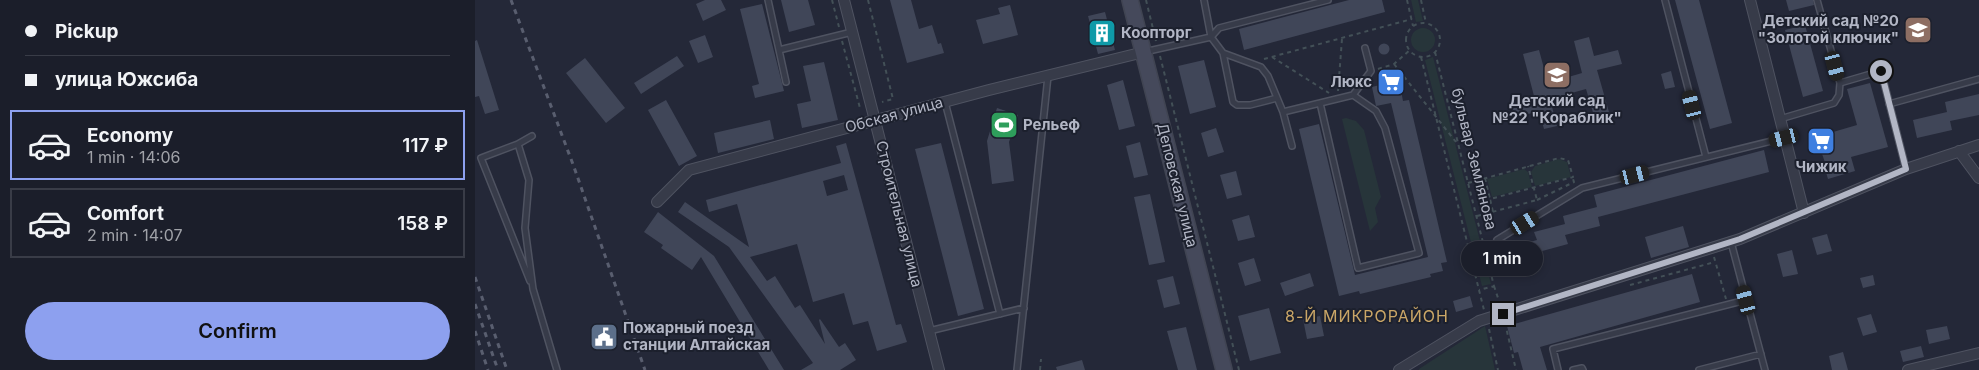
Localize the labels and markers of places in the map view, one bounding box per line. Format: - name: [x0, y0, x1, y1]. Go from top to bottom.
- place label: Детский сад №20 "Золотой ключик": [1758, 11, 1899, 47]
- school or university icon: Детский сад №20 "Золотой ключик": [1903, 15, 1933, 45]
- building icon: Коопторг: [1087, 18, 1117, 48]
- place label: Коопторг: [1121, 23, 1192, 42]
- school or university icon: Детский сад №22 "Кораблик": [1542, 60, 1572, 90]
- supermarket icon: Люкс: [1376, 67, 1406, 97]
- place label: Люкс: [1331, 72, 1372, 91]
- place label: Детский сад №22 "Кораблик": [1492, 91, 1622, 127]
- sports icon: Рельеф: [989, 110, 1019, 140]
- place label: Рельеф: [1023, 115, 1080, 134]
- supermarket icon: Чижик: [1806, 126, 1836, 156]
- place label: Чижик: [1796, 157, 1847, 176]
- place label: Пожарный поезд станции Алтайская: [623, 318, 770, 354]
- public building icon: Пожарный поезд станции Алтайская: [589, 322, 619, 352]

